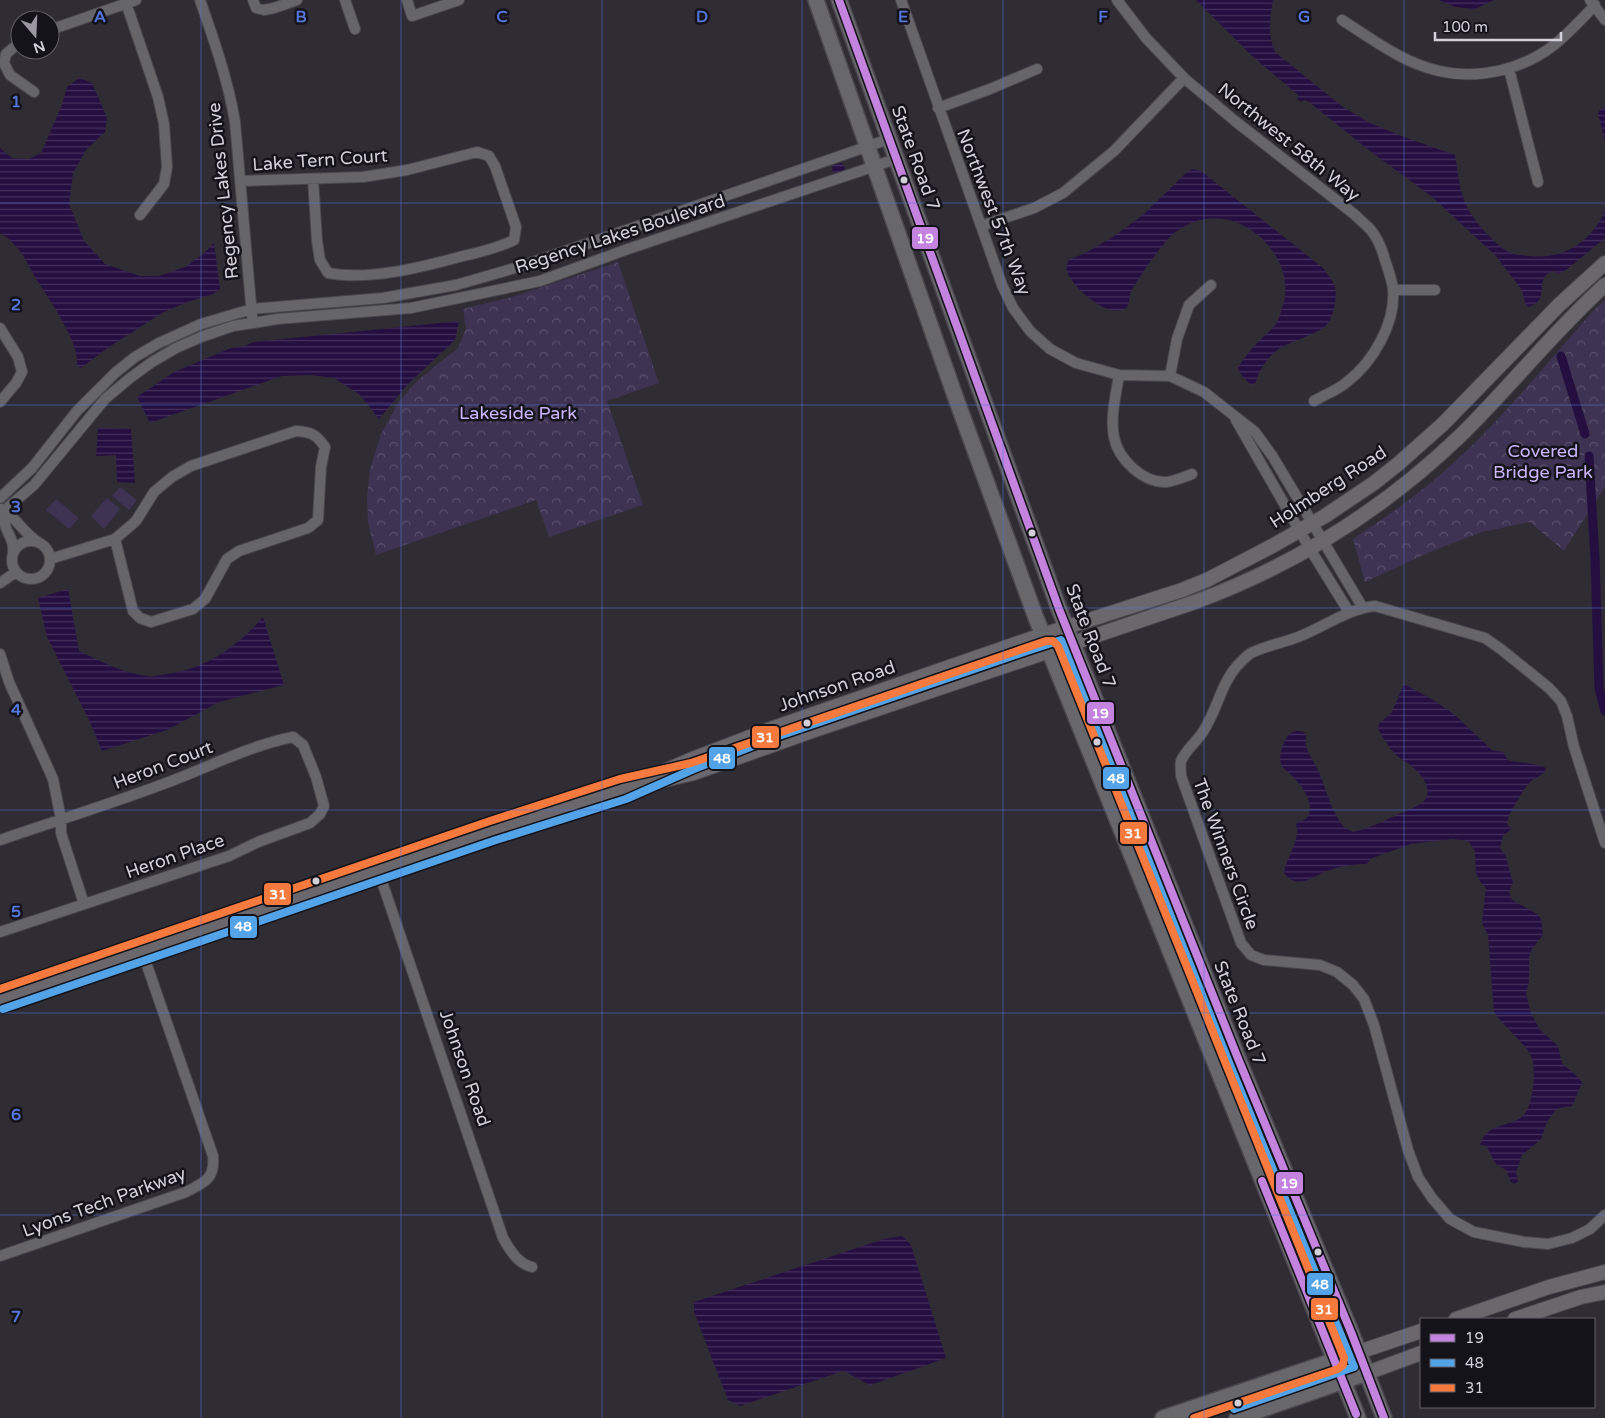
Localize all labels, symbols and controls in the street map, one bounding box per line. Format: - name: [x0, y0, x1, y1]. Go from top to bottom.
- text: A: [94, 7, 106, 27]
- text: B: [295, 7, 307, 27]
- text: C: [496, 7, 508, 27]
- text: D: [696, 7, 708, 27]
- text: E: [898, 7, 908, 27]
- text: F: [1098, 7, 1108, 27]
- text: G: [1298, 7, 1310, 27]
- north arrow: [10, 10, 60, 60]
- scale bar: [1435, 10, 1561, 42]
- text: 100 m: [1442, 18, 1488, 36]
- text: N: [31, 37, 47, 57]
- street label: Northwest 58th Way: [1214, 78, 1365, 206]
- text: 1: [11, 92, 21, 112]
- street label: Regency Lakes Drive: [203, 102, 243, 280]
- street label: State Road 7: [887, 102, 945, 214]
- street label: Northwest 57th Way: [952, 126, 1036, 299]
- street label: Lake Tern Court: [252, 144, 388, 176]
- unlabelled marker: [899, 175, 909, 185]
- street label: Regency Lakes Boulevard: [512, 190, 728, 278]
- line badge: 19: [911, 226, 939, 250]
- text: 19: [916, 230, 934, 247]
- text: 2: [11, 295, 21, 315]
- park label: Lakeside Park: [459, 402, 577, 424]
- park label: Covered Bridge Park: [1493, 440, 1593, 483]
- street label: Holmberg Road: [1266, 441, 1390, 533]
- text: 3: [11, 497, 21, 517]
- unlabelled marker: [1027, 528, 1037, 538]
- street label: State Road 7: [1061, 581, 1121, 691]
- street label: Johnson Road: [776, 656, 898, 716]
- text: 4: [11, 700, 21, 720]
- line badge: 19: [1086, 701, 1115, 725]
- text: 19: [1091, 705, 1109, 722]
- unlabelled marker: [802, 718, 812, 728]
- line badge: 31: [751, 725, 780, 749]
- text: 31: [756, 729, 774, 746]
- street label: Heron Court: [110, 736, 216, 794]
- unlabelled marker: [1092, 737, 1102, 747]
- line badge: 48: [708, 746, 736, 770]
- text: 48: [713, 750, 731, 767]
- line badge: 48: [1102, 766, 1130, 790]
- text: 48: [1107, 770, 1125, 787]
- street label: The Winners Circle: [1188, 775, 1264, 933]
- line badge: 31: [1119, 821, 1148, 845]
- text: 31: [1124, 825, 1142, 842]
- street label: Heron Place: [123, 829, 227, 883]
- unlabelled marker: [311, 876, 321, 886]
- line badge: 31: [263, 882, 292, 906]
- text: 31: [269, 886, 287, 903]
- text: 5: [11, 902, 21, 922]
- line badge: 48: [229, 915, 258, 939]
- text: 48: [234, 918, 252, 935]
- street label: State Road 7: [1209, 958, 1271, 1068]
- street label: Johnson Road: [435, 1007, 495, 1129]
- text: 6: [11, 1105, 21, 1125]
- street label: Lyons Tech Parkway: [19, 1162, 189, 1242]
- line badge: 19: [1275, 1171, 1304, 1195]
- text: 19: [1280, 1175, 1298, 1192]
- unlabelled marker: [1313, 1247, 1323, 1257]
- line badge: 48: [1306, 1272, 1334, 1296]
- text: 48: [1311, 1276, 1329, 1293]
- line badge: 31: [1310, 1297, 1339, 1321]
- text: 31: [1315, 1301, 1333, 1318]
- text: 7: [11, 1307, 21, 1327]
- legend: [1420, 1318, 1595, 1408]
- text: 19: [1465, 1329, 1484, 1347]
- text: 48: [1465, 1354, 1484, 1372]
- text: 31: [1465, 1379, 1484, 1397]
- unlabelled marker: [1233, 1398, 1243, 1408]

